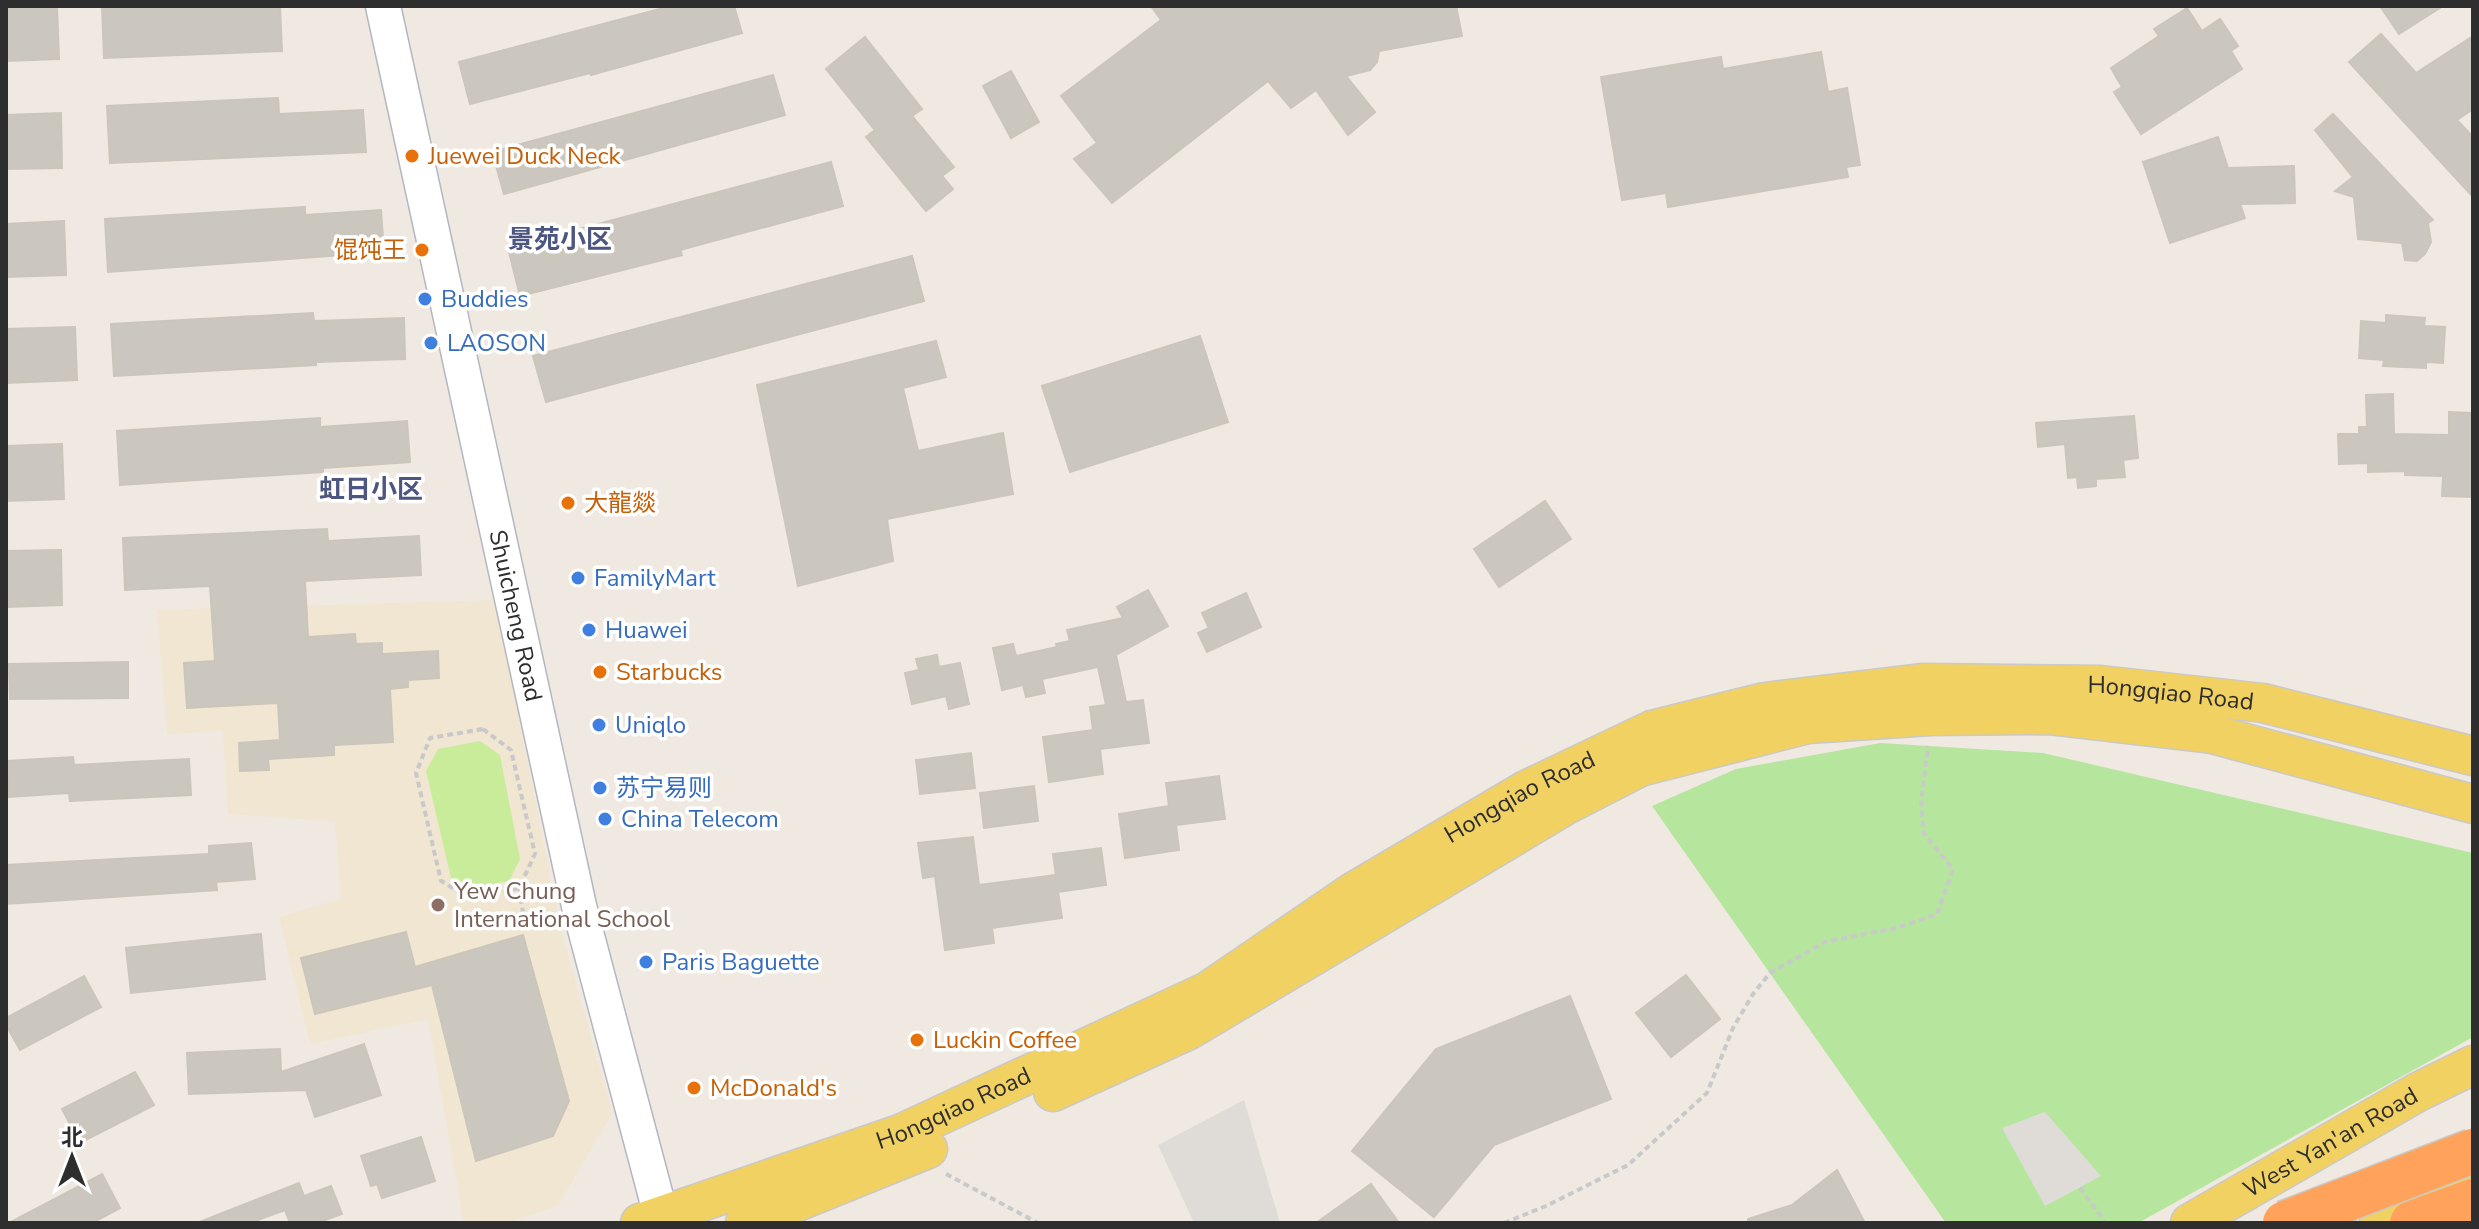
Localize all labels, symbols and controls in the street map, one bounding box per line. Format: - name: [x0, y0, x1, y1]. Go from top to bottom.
- place label: Juewei Duck Neck: [427, 140, 622, 172]
- marker: Juewei Duck Neck: [403, 147, 421, 165]
- district label: 景苑小区: [508, 222, 612, 257]
- place label: 馄饨王: [334, 234, 406, 266]
- marker: 馄饨王: [413, 241, 431, 259]
- place label: Buddies: [441, 283, 529, 315]
- marker: Buddies: [416, 290, 434, 308]
- place label: LAOSON: [447, 327, 546, 359]
- marker: LAOSON: [422, 334, 440, 352]
- district label: 虹日小区: [319, 472, 423, 507]
- place label: 大龍燚: [584, 487, 656, 519]
- marker: 大龍燚: [559, 494, 577, 512]
- street label: Shuicheng Road: [482, 527, 550, 705]
- place label: FamilyMart: [594, 562, 716, 594]
- marker: FamilyMart: [569, 569, 587, 587]
- place label: Huawei: [605, 614, 688, 646]
- marker: Huawei: [580, 621, 598, 639]
- place label: Starbucks: [616, 656, 722, 688]
- marker: Starbucks: [591, 663, 609, 681]
- street label: Hongqiao Road: [2087, 669, 2255, 718]
- place label: Uniqlo: [615, 709, 686, 741]
- marker: Uniqlo: [590, 716, 608, 734]
- street label: Hongqiao Road: [1438, 743, 1600, 851]
- place label: 苏宁易则: [616, 772, 712, 804]
- marker: 苏宁易则: [591, 779, 609, 797]
- place label: China Telecom: [621, 803, 779, 835]
- marker: China Telecom: [596, 810, 614, 828]
- place label: Yew Chung International School: [453, 875, 670, 935]
- marker: Yew Chung International School: [429, 896, 447, 914]
- place label: Paris Baguette: [662, 946, 820, 978]
- marker: Paris Baguette: [637, 953, 655, 971]
- place label: Luckin Coffee: [933, 1024, 1077, 1056]
- marker: Luckin Coffee: [908, 1031, 926, 1049]
- street label: Hongqiao Road: [872, 1059, 1036, 1157]
- place label: McDonald's: [710, 1072, 837, 1104]
- marker: McDonald's: [685, 1079, 703, 1097]
- street label: West Yan'an Road: [2237, 1079, 2424, 1205]
- north arrow: [32, 1117, 112, 1197]
- text: 北: [61, 1123, 83, 1153]

